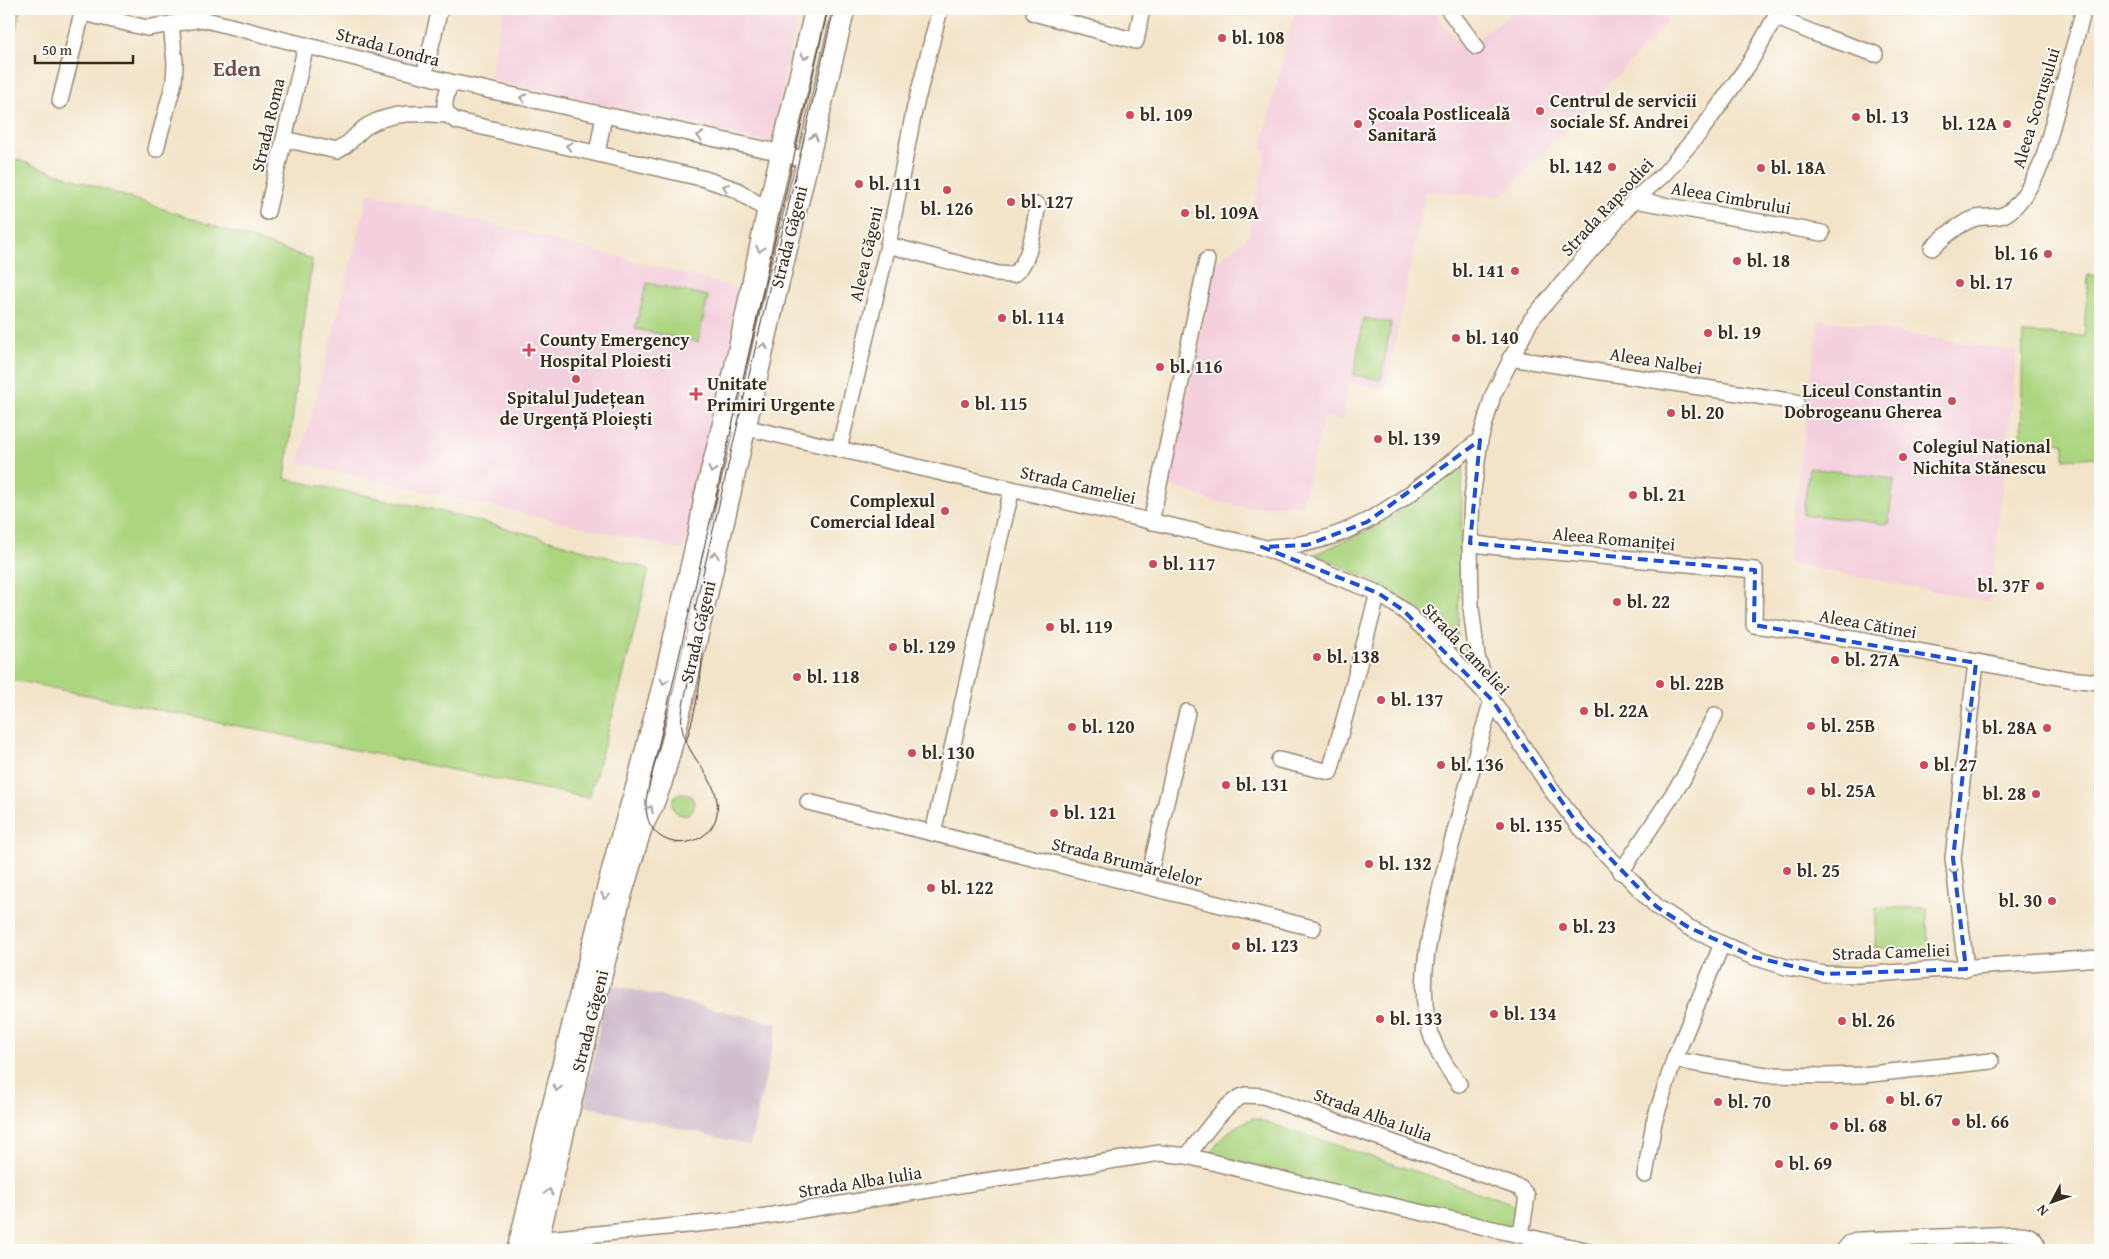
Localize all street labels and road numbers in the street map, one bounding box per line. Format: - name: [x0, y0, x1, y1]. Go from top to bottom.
- street label: Strada Londra: [333, 20, 443, 73]
- street label: Aleea Scorușului: [2004, 44, 2067, 172]
- street label: Strada Roma: [244, 75, 292, 175]
- street label: Strada Rapsodiei: [1554, 151, 1659, 262]
- street label: Aleea Cimbrului: [1669, 174, 1793, 221]
- street label: Strada Găgeni: [763, 183, 814, 291]
- street label: Aleea Găgeni: [841, 204, 890, 304]
- street label: Aleea Nalbei: [1608, 340, 1704, 381]
- street label: Strada Cameliei: [1018, 458, 1139, 511]
- street label: Aleea Romaniței: [1552, 520, 1677, 557]
- street label: Strada Găgeni: [673, 578, 722, 686]
- street label: Strada Cameliei: [1416, 596, 1516, 701]
- street label: Aleea Cătinei: [1817, 602, 1919, 645]
- street label: Strada Brumărelelor: [1049, 830, 1206, 893]
- street label: Strada Cameliei: [1832, 936, 1950, 967]
- street label: Strada Găgeni: [564, 967, 615, 1075]
- street label: Strada Alba Iulia: [1310, 1081, 1437, 1149]
- street label: Strada Alba Iulia: [796, 1158, 924, 1205]

